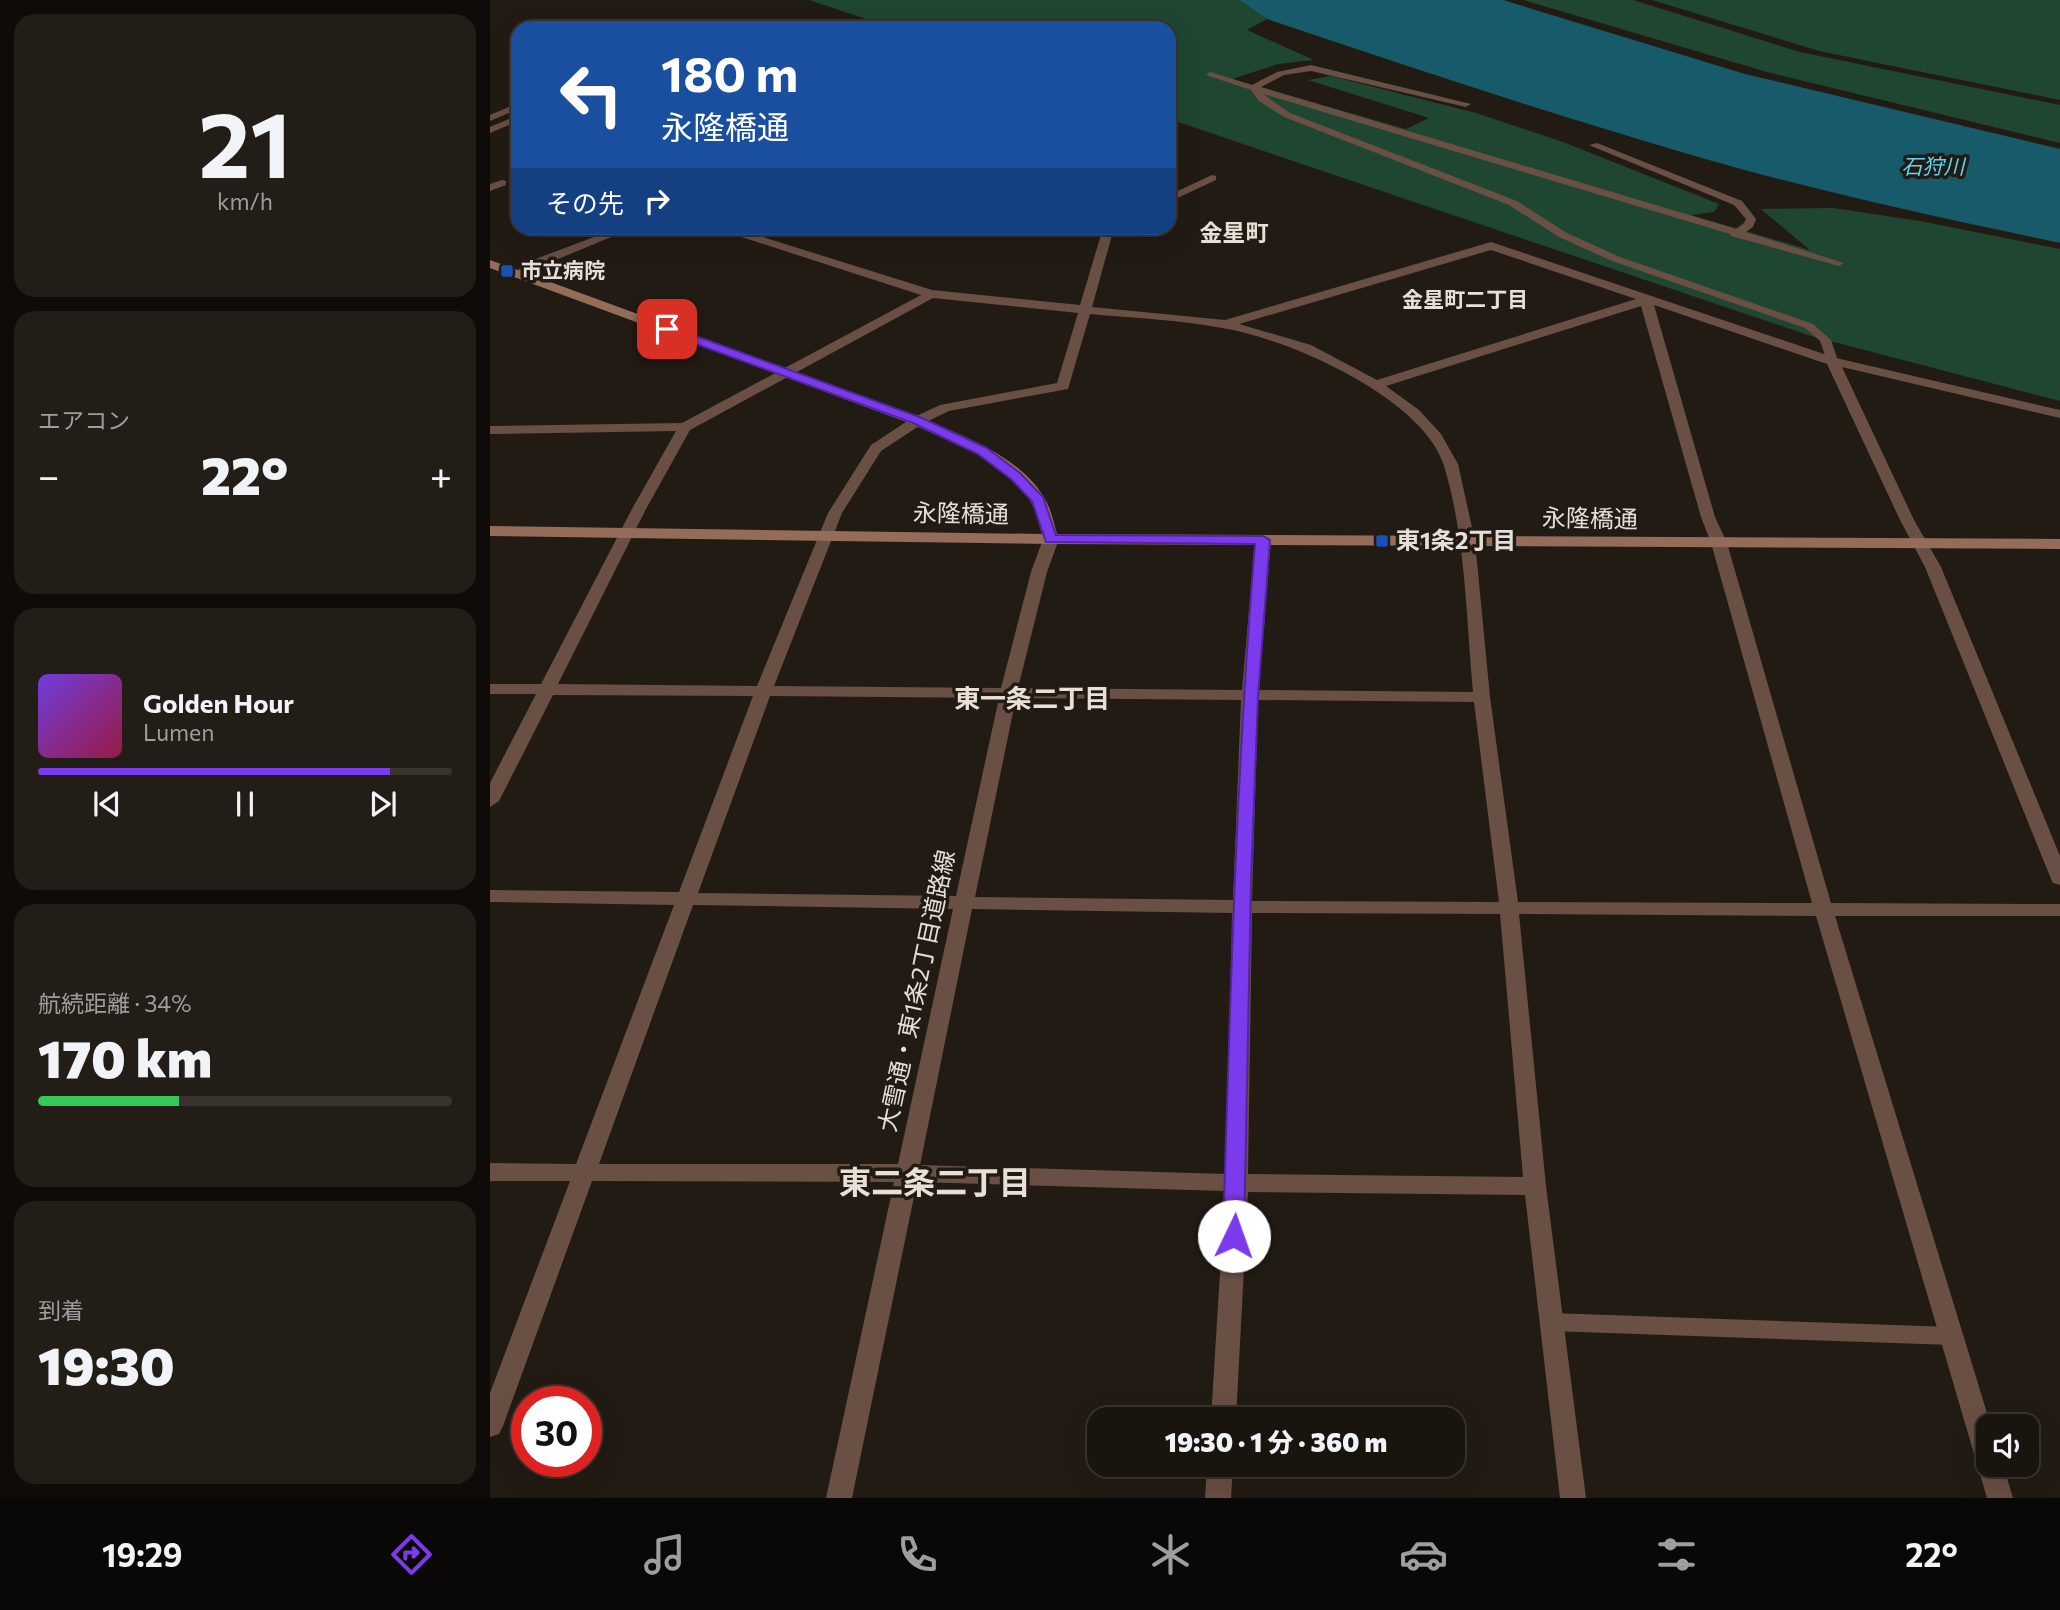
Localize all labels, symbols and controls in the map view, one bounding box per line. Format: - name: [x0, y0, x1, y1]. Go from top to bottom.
- text: 180 m: [661, 42, 798, 102]
- icon: left: [546, 49, 637, 140]
- text: 21: [199, 85, 291, 197]
- text: 永隆橋通: [661, 106, 789, 146]
- water label: 石狩川: [1902, 153, 1966, 178]
- icon: right: [638, 182, 676, 220]
- text: km/h: [217, 187, 273, 215]
- text: その先: [546, 187, 624, 218]
- district label: 金星町: [1200, 218, 1269, 246]
- place label: 市立病院: [521, 257, 605, 282]
- marker: 市立病院: [499, 263, 515, 279]
- district label: 金星町二丁目: [1402, 286, 1528, 311]
- pin: [637, 299, 697, 359]
- icon: arrive: [648, 310, 686, 348]
- text: エアコン: [38, 406, 130, 434]
- text: 22°: [201, 442, 288, 506]
- text: −: [38, 451, 60, 498]
- text: +: [430, 451, 452, 498]
- street label: 永隆橋通: [913, 497, 1009, 528]
- street label: 永隆橋通: [1542, 502, 1638, 533]
- place label: 東1条2丁目: [1396, 525, 1517, 554]
- marker: 東1条2丁目: [1374, 533, 1390, 549]
- district label: 東一条二丁目: [954, 682, 1110, 713]
- text: Golden Hour: [143, 687, 294, 718]
- text: Lumen: [143, 718, 214, 746]
- icon: previous: [88, 785, 126, 823]
- icon: pause: [226, 785, 264, 823]
- icon: next: [364, 785, 402, 823]
- street label: 大雪通・東1条2丁目道路線: [871, 847, 960, 1134]
- text: 航続距離 · 34%: [38, 989, 191, 1017]
- text: 170 km: [38, 1025, 212, 1089]
- district label: 東二条二丁目: [839, 1161, 1031, 1201]
- position arrow: [1197, 1199, 1271, 1273]
- text: 到着: [38, 1296, 84, 1324]
- text: 19:30: [38, 1332, 175, 1396]
- speed limit sign: 30: [511, 1386, 602, 1477]
- map controls: [1976, 1414, 2039, 1477]
- button: sound: [1976, 1414, 2039, 1477]
- text: 19:30 · 1 分 · 360 m: [1165, 1426, 1387, 1457]
- icon: directions: [387, 1530, 436, 1579]
- icon: music: [640, 1530, 689, 1579]
- icon: phone: [893, 1530, 942, 1579]
- icon: climate: [1146, 1530, 1195, 1579]
- icon: car: [1399, 1530, 1448, 1579]
- icon: filters: [1652, 1530, 1701, 1579]
- text: 19:29: [102, 1534, 183, 1574]
- text: 22°: [1905, 1534, 1958, 1574]

